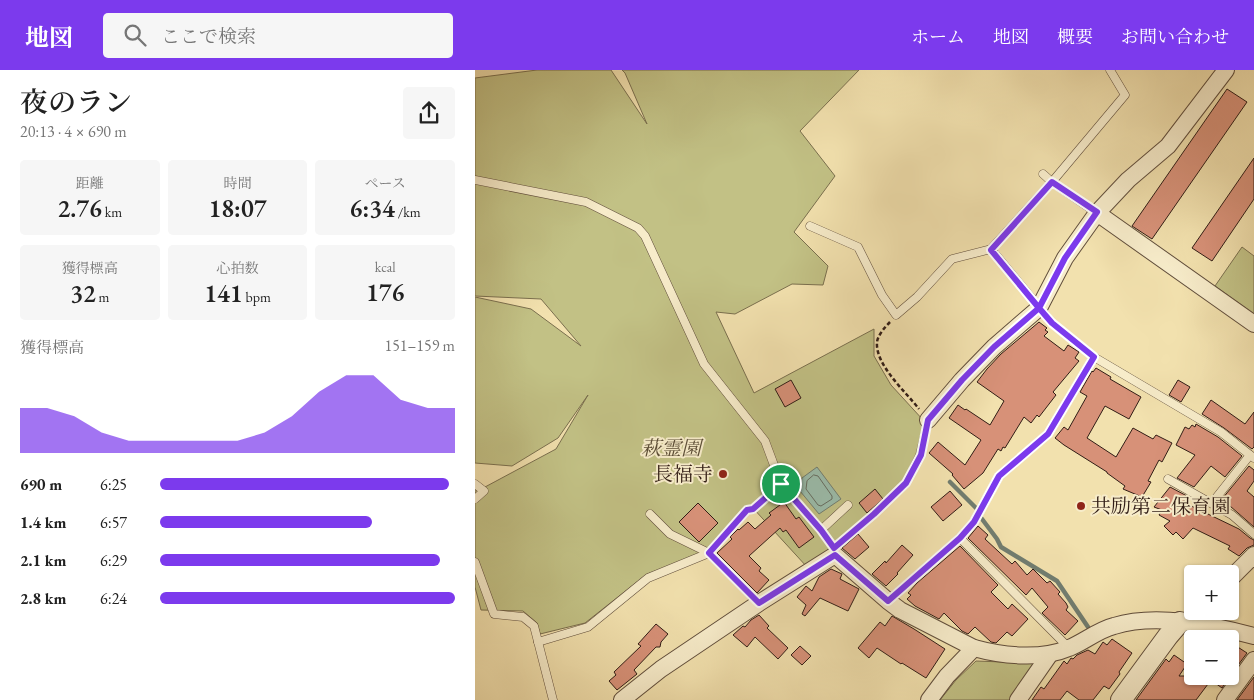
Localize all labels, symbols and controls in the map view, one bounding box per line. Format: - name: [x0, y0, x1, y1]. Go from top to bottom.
- search box: [103, 13, 453, 58]
- icon: search: [121, 21, 149, 49]
- text: 地図: [25, 22, 73, 53]
- text: ここで検索: [161, 24, 256, 49]
- text: ホーム: [911, 25, 965, 48]
- text: 地図: [993, 25, 1029, 48]
- text: 概要: [1057, 25, 1093, 48]
- text: お問い合わせ: [1121, 25, 1229, 48]
- text: 夜のラン: [20, 84, 132, 120]
- button: share: [403, 87, 455, 139]
- text: 20:13 · 4 × 690 m: [20, 121, 127, 142]
- text: 距離: [76, 174, 104, 192]
- text: 時間: [223, 174, 251, 192]
- text: ペース: [365, 174, 406, 192]
- text: 2.76: [57, 192, 102, 224]
- text: 18:07: [208, 192, 267, 224]
- text: 6:34: [350, 192, 395, 224]
- text: km: [102, 203, 122, 221]
- text: /km: [395, 203, 421, 221]
- text: kcal: [375, 258, 396, 276]
- text: 獲得標高: [62, 259, 118, 277]
- text: 心拍数: [216, 259, 258, 277]
- text: 176: [366, 276, 404, 308]
- text: 32: [70, 277, 96, 309]
- text: 141: [204, 277, 243, 309]
- text: m: [96, 288, 110, 306]
- text: bpm: [243, 288, 271, 306]
- text: 151–159 m: [384, 335, 455, 356]
- text: 獲得標高: [20, 337, 84, 358]
- park label: 萩霊園: [641, 435, 704, 461]
- place label: 長福寺: [653, 461, 713, 487]
- pin: [760, 463, 802, 505]
- marker: 長福寺: [717, 468, 729, 480]
- icon: arrive: [767, 470, 795, 498]
- text: 690 m: [20, 474, 62, 495]
- text: 6:25: [100, 474, 127, 495]
- place label: 共励第二保育園: [1091, 493, 1231, 519]
- marker: 共励第二保育園: [1075, 500, 1087, 512]
- text: 1.4 km: [20, 512, 66, 533]
- text: 6:57: [100, 512, 127, 533]
- text: 2.1 km: [20, 550, 66, 571]
- text: 6:29: [100, 550, 127, 571]
- map controls: [1184, 565, 1239, 685]
- button: +: [1184, 565, 1239, 620]
- text: 2.8 km: [20, 588, 66, 609]
- text: 6:24: [100, 588, 127, 609]
- button: −: [1184, 630, 1239, 685]

